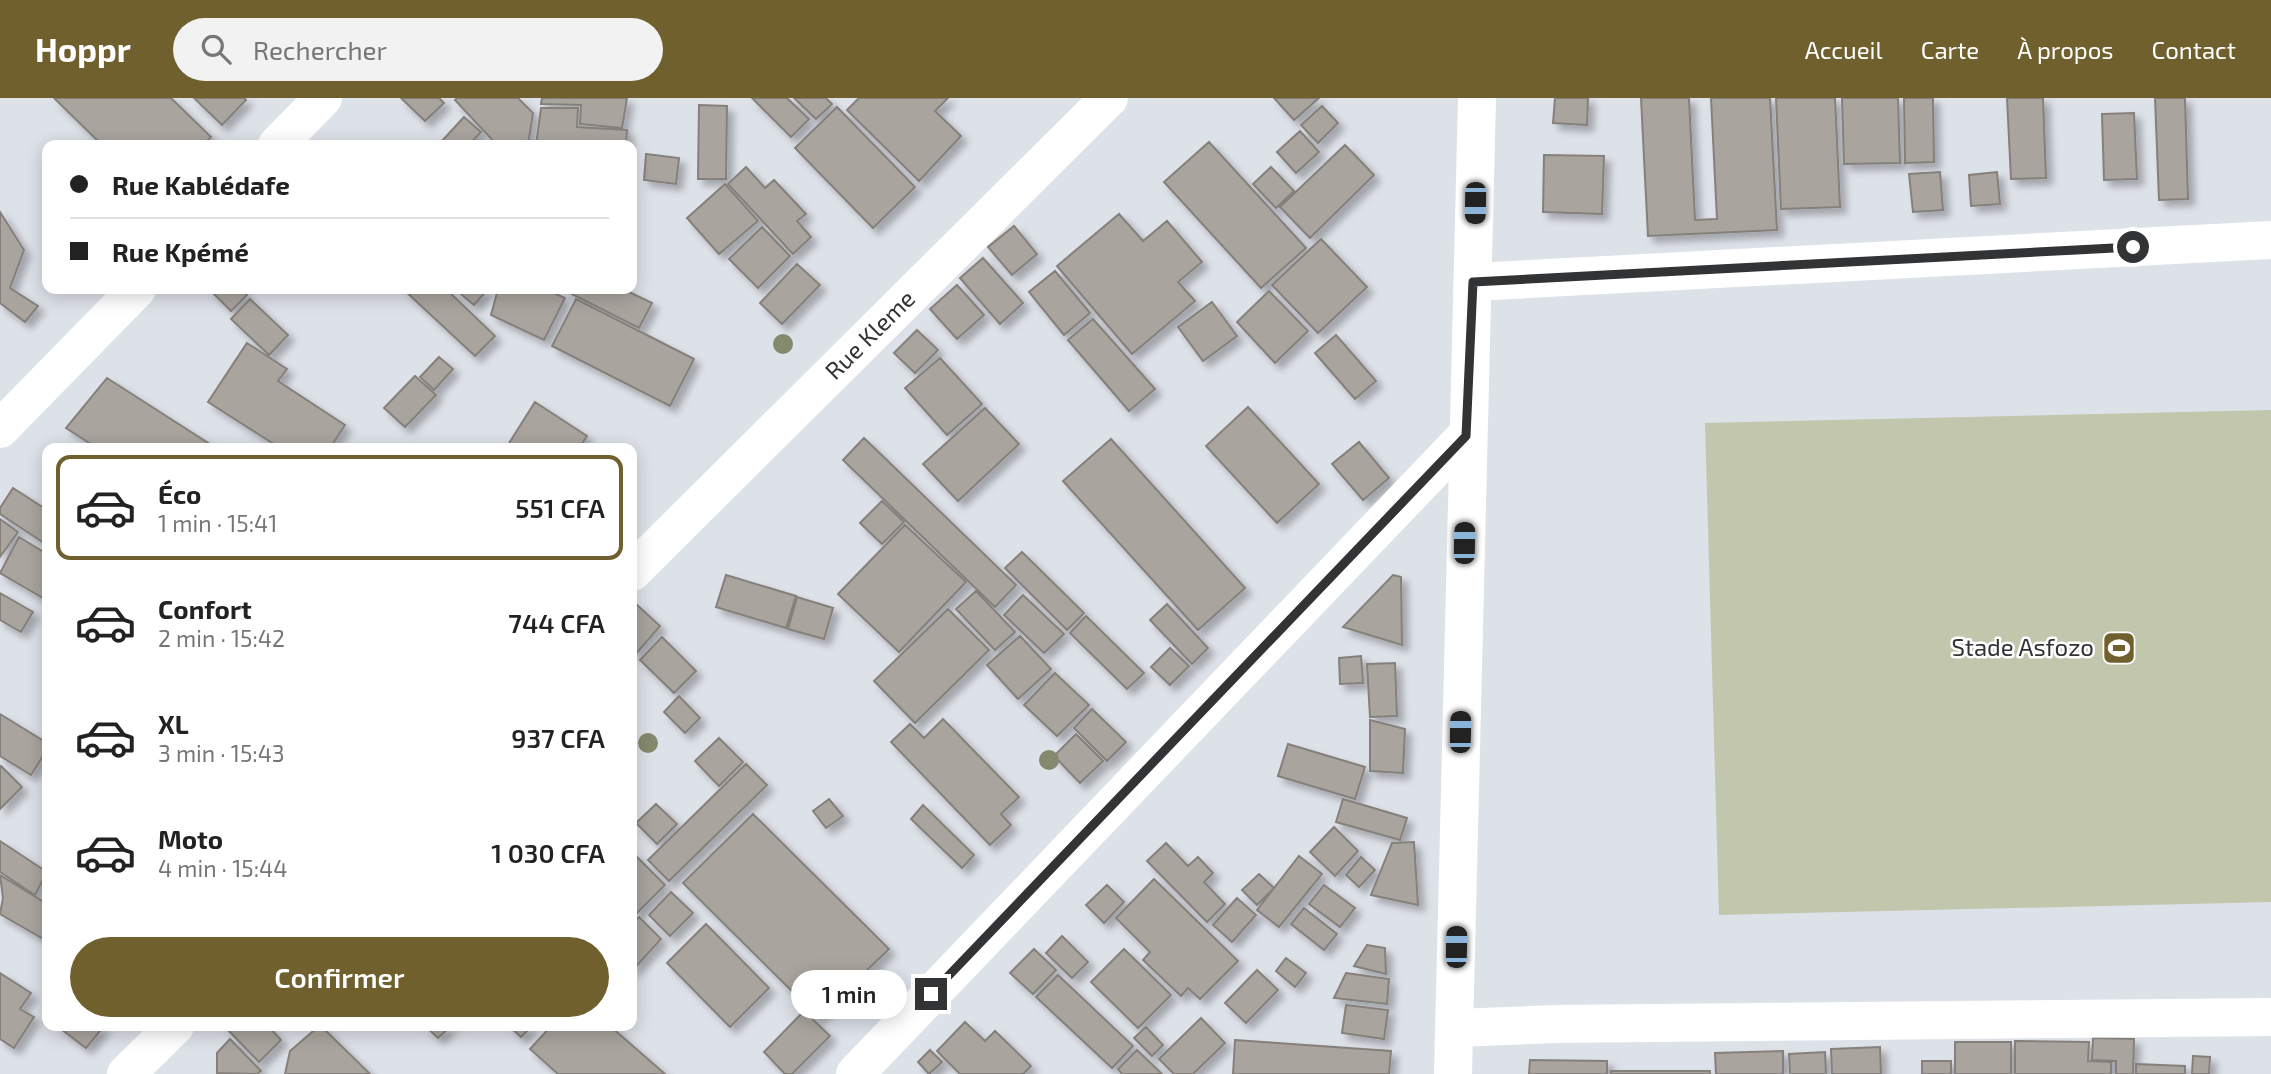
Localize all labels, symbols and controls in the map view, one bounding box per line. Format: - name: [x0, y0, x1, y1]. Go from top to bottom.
- search box: [173, 18, 663, 81]
- text: Hoppr: [35, 29, 131, 69]
- icon: search: [197, 30, 235, 68]
- text: Rechercher: [253, 34, 387, 65]
- text: Accueil: [1805, 35, 1883, 64]
- text: Carte: [1921, 35, 1979, 64]
- text: À propos: [2017, 35, 2114, 64]
- text: Contact: [2152, 35, 2236, 64]
- text: Rue Kablédafe: [112, 169, 290, 200]
- car: [1465, 182, 1486, 224]
- route start: [2117, 231, 2149, 263]
- text: Rue Kpémé: [112, 236, 249, 267]
- street label: Rue Kleme: [818, 283, 920, 385]
- icon: car: [74, 476, 137, 539]
- text: Éco: [158, 478, 201, 509]
- text: 551 CFA: [515, 492, 605, 523]
- text: 1 min · 15:41: [158, 509, 277, 537]
- car: [1454, 522, 1475, 564]
- icon: car: [74, 591, 137, 654]
- text: Confort: [158, 593, 252, 624]
- text: 744 CFA: [508, 607, 605, 638]
- text: 2 min · 15:42: [158, 624, 285, 652]
- sports icon: Stade Asfozo: [2100, 629, 2138, 667]
- place label: Stade Asfozo: [1951, 632, 2094, 661]
- icon: car: [74, 706, 137, 769]
- text: XL: [158, 708, 189, 739]
- car: [1450, 711, 1471, 753]
- text: 937 CFA: [511, 722, 605, 753]
- text: 3 min · 15:43: [158, 739, 285, 767]
- icon: car: [74, 821, 137, 884]
- text: Moto: [158, 823, 223, 854]
- text: 1 030 CFA: [491, 837, 605, 868]
- text: 4 min · 15:44: [158, 854, 287, 882]
- car: [1446, 926, 1467, 968]
- button: Confirmer: [70, 937, 609, 1017]
- callout: 1 min: [791, 970, 906, 1018]
- route end: [915, 978, 947, 1010]
- text: 1 min: [822, 980, 876, 1008]

